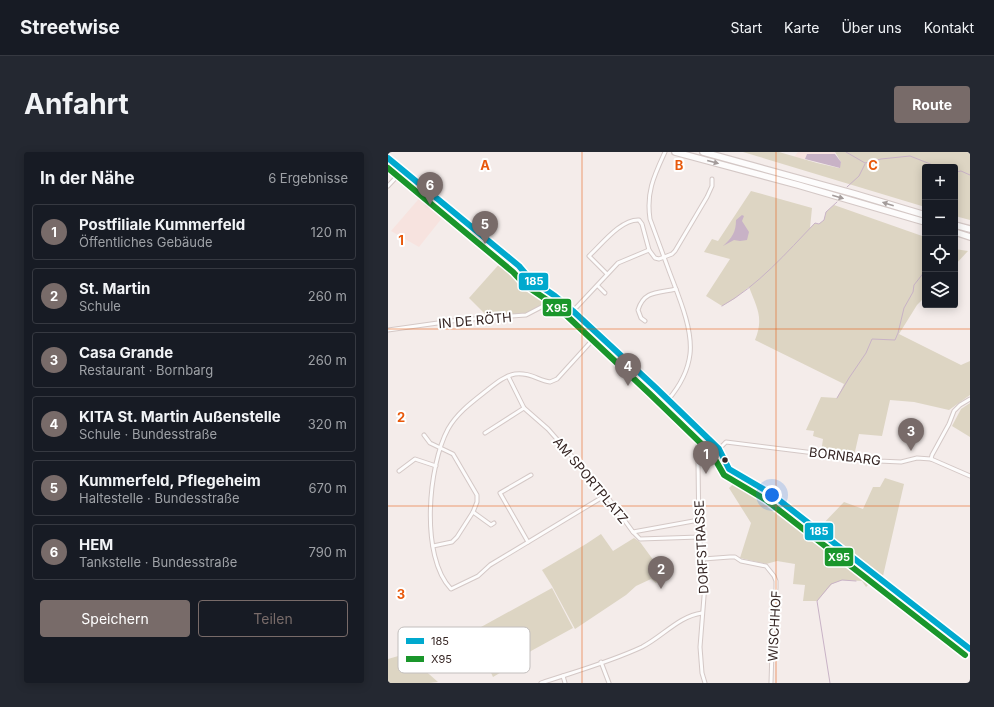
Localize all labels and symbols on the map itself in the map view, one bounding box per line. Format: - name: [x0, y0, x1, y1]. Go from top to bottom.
- text: A: [480, 157, 490, 173]
- text: B: [675, 157, 684, 173]
- text: C: [868, 157, 878, 173]
- one-way arrow: [707, 159, 719, 165]
- pin: 6: [417, 172, 443, 205]
- one-way arrow: [833, 194, 845, 200]
- one-way arrow: [881, 201, 893, 207]
- pin: 5: [472, 211, 498, 244]
- text: 1: [398, 232, 404, 248]
- line badge: 185: [518, 272, 549, 291]
- text: 185: [525, 274, 543, 288]
- line badge: X95: [542, 298, 572, 317]
- text: X95: [546, 301, 568, 315]
- street label: IN DE RÖTH: [438, 309, 512, 331]
- pin: 4: [615, 353, 641, 386]
- text: 2: [397, 409, 405, 425]
- pin: 3: [898, 418, 924, 451]
- street label: AM SPORTPLATZ: [550, 434, 632, 526]
- pin: 1: [693, 441, 719, 474]
- street label: BORNBARG: [808, 444, 882, 468]
- unlabelled marker: [720, 455, 730, 465]
- your location: [762, 485, 782, 505]
- street label: DORFSTRASSE: [691, 500, 711, 594]
- line badge: 185: [804, 522, 834, 541]
- text: 185: [810, 524, 828, 538]
- line badge: X95: [824, 547, 854, 567]
- text: X95: [828, 550, 850, 564]
- pin: 2: [648, 556, 674, 589]
- text: 3: [397, 586, 405, 602]
- street label: WISCHHOF: [764, 590, 784, 662]
- legend: [398, 627, 530, 673]
- text: 185: [431, 634, 449, 648]
- text: X95: [431, 652, 452, 666]

